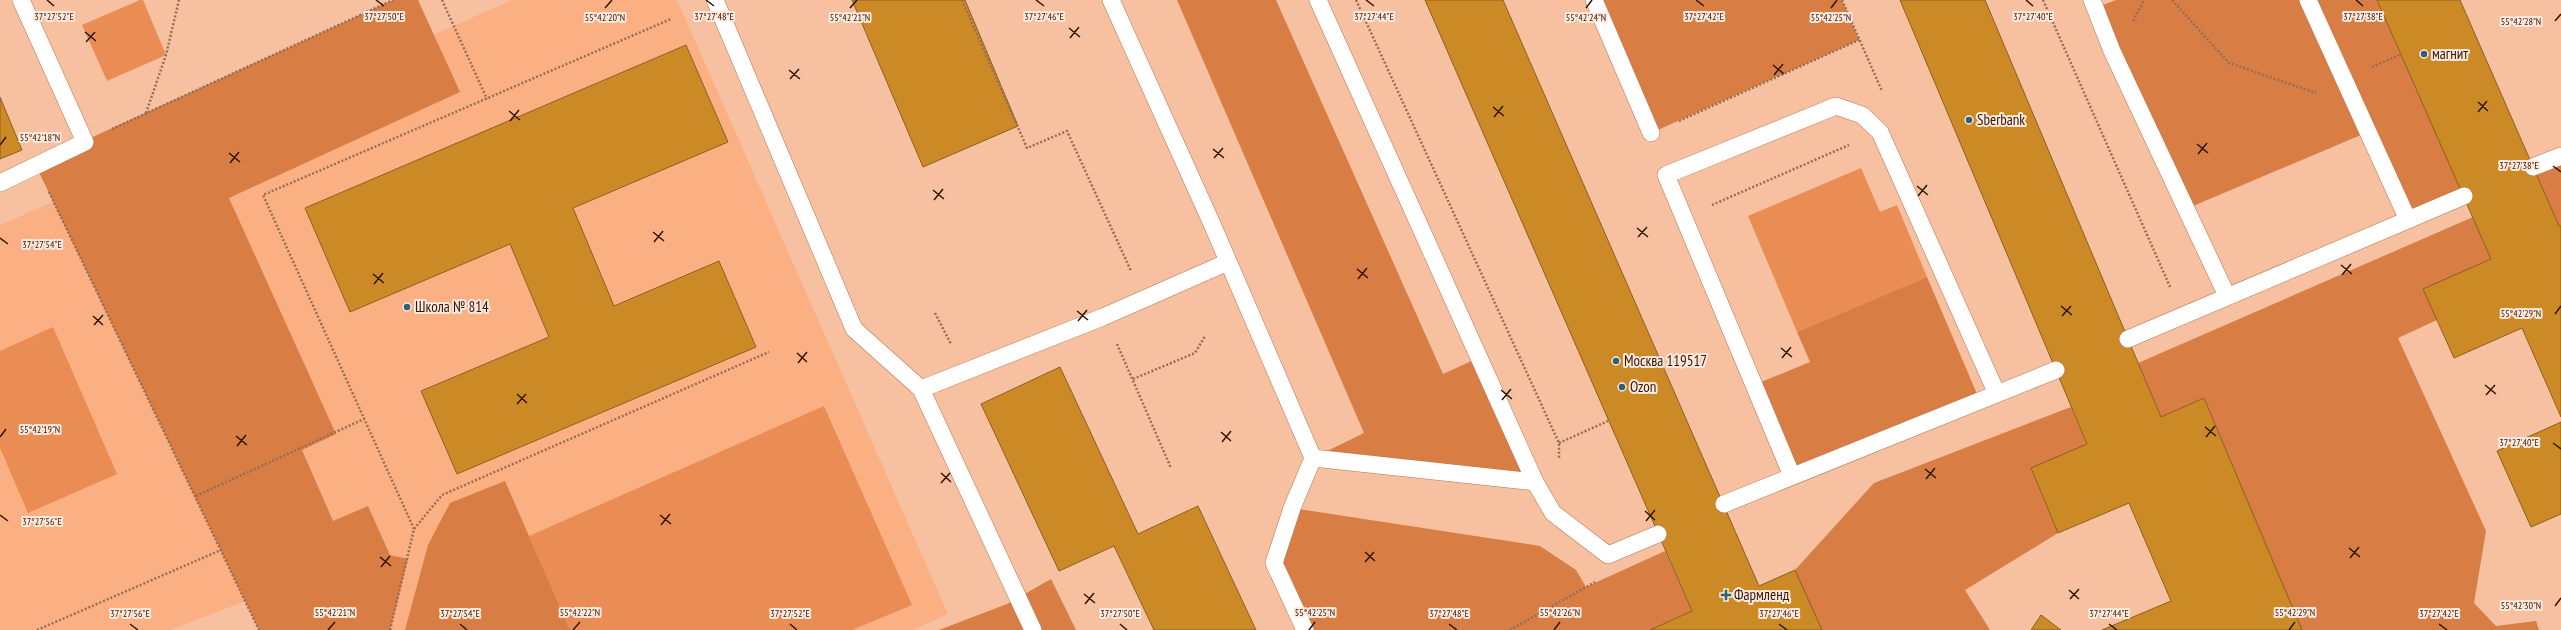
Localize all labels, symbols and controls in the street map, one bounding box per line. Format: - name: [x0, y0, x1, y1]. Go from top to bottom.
- text: 37°27'52"E: [34, 10, 74, 23]
- text: 37°27'50"E: [364, 10, 404, 23]
- text: 37°27'48"E: [694, 10, 734, 23]
- text: 37°27'46"E: [1024, 10, 1064, 23]
- text: 37°27'44"E: [1354, 10, 1394, 23]
- text: 37°27'42"E: [1684, 10, 1724, 23]
- text: 37°27'40"E: [2013, 10, 2053, 23]
- text: 37°27'38"E: [2343, 10, 2383, 23]
- text: 55°42'20"N: [585, 11, 625, 24]
- text: 55°42'21"N: [830, 11, 870, 24]
- text: 55°42'24"N: [1566, 11, 1606, 24]
- text: 55°42'25"N: [1811, 11, 1851, 24]
- text: 55°42'28"N: [2501, 15, 2541, 28]
- place label: магнит: [2432, 44, 2468, 63]
- marker: магнит: [2419, 49, 2429, 59]
- place label: Sberbank: [1977, 110, 2025, 129]
- marker: Sberbank: [1964, 115, 1974, 125]
- text: 55°42'18"N: [20, 131, 60, 144]
- text: 37°27'38"E: [2499, 159, 2539, 172]
- text: 37°27'54"E: [22, 238, 62, 251]
- place label: Школа № 814: [415, 297, 489, 316]
- marker: Школа № 814: [402, 302, 412, 312]
- text: 55°42'29"N: [2501, 307, 2541, 320]
- place label: Москва 119517: [1624, 351, 1707, 370]
- marker: Москва 119517: [1611, 356, 1621, 366]
- place label: Ozon: [1630, 377, 1656, 396]
- marker: Ozon: [1617, 382, 1627, 392]
- text: 55°42'19"N: [20, 423, 60, 436]
- text: 37°27'40"E: [2499, 436, 2539, 449]
- text: 37°27'56"E: [22, 515, 62, 528]
- place label: Фармленд: [1734, 585, 1790, 604]
- marker: Фармленд: [1721, 590, 1731, 600]
- text: 55°42'30"N: [2501, 599, 2541, 612]
- text: 55°42'21"N: [315, 606, 355, 619]
- text: 55°42'22"N: [560, 606, 600, 619]
- text: 55°42'25"N: [1295, 606, 1335, 619]
- text: 55°42'26"N: [1540, 606, 1580, 619]
- text: 55°42'29"N: [2275, 606, 2315, 619]
- text: 37°27'56"E: [110, 607, 150, 620]
- text: 37°27'54"E: [440, 607, 480, 620]
- text: 37°27'52"E: [770, 607, 810, 620]
- text: 37°27'50"E: [1100, 607, 1140, 620]
- text: 37°27'48"E: [1429, 607, 1469, 620]
- text: 37°27'46"E: [1759, 607, 1799, 620]
- text: 37°27'44"E: [2089, 607, 2129, 620]
- text: 37°27'42"E: [2419, 607, 2459, 620]

